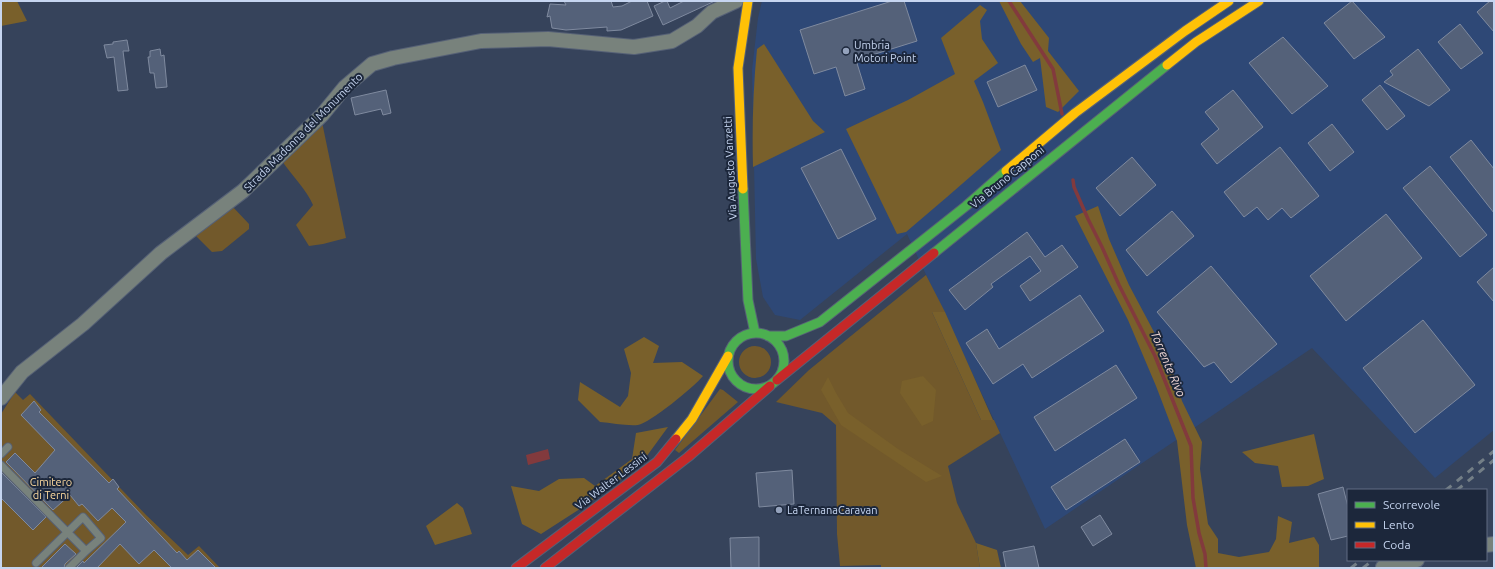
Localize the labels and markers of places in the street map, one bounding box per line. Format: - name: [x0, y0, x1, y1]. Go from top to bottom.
- place label: Umbria Motori Point: [854, 39, 917, 64]
- marker: Umbria Motori Point: [841, 46, 851, 56]
- place label: LaTernanaCaravan: [787, 504, 877, 516]
- marker: LaTernanaCaravan: [774, 505, 784, 515]

